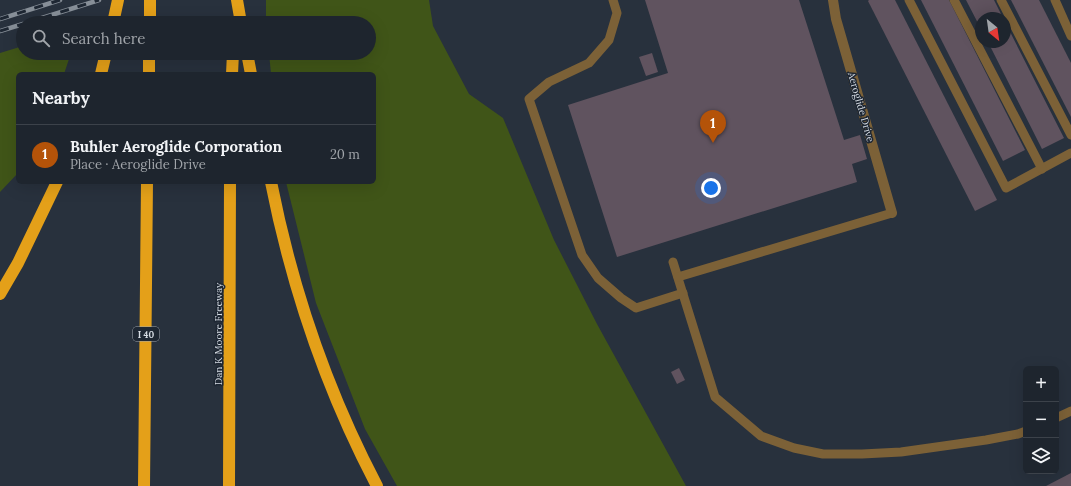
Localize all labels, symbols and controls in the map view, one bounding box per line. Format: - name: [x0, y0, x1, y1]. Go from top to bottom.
- north arrow: [975, 12, 1011, 48]
- search box: [16, 16, 376, 60]
- icon: search: [30, 27, 52, 49]
- text: Search here: [62, 29, 145, 48]
- street label: Aeroglide Drive: [845, 70, 877, 144]
- text: Nearby: [32, 87, 90, 109]
- pin: 1: [700, 110, 726, 143]
- text: Buhler Aeroglide Corporation: [70, 137, 282, 156]
- text: 1: [42, 146, 48, 163]
- text: 20 m: [330, 146, 360, 163]
- text: Place · Aeroglide Drive: [70, 156, 206, 173]
- your location: [701, 178, 721, 198]
- street label: Dan K Moore Freeway: [212, 282, 225, 385]
- road number: I 40: [133, 327, 159, 341]
- map controls: [1023, 366, 1059, 474]
- button: +: [1023, 366, 1059, 402]
- button: −: [1023, 402, 1059, 438]
- button: layers: [1023, 438, 1059, 474]

